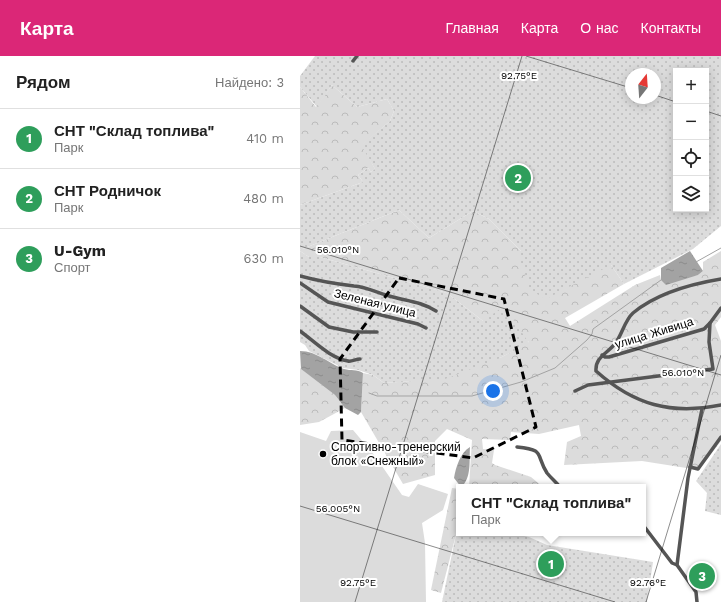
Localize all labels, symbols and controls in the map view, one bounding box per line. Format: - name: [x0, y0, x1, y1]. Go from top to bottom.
- text: Карта: [20, 17, 74, 40]
- text: Главная: [446, 20, 499, 36]
- text: Карта: [521, 20, 558, 36]
- text: О нас: [580, 20, 619, 36]
- text: Контакты: [641, 20, 701, 36]
- north arrow: [625, 68, 661, 104]
- map controls: [673, 68, 709, 212]
- button: +: [673, 68, 709, 104]
- text: 92.75°E: [501, 70, 537, 81]
- text: Рядом: [16, 72, 71, 92]
- text: Найдено: 3: [215, 75, 284, 90]
- button: −: [673, 104, 709, 140]
- text: СНТ "Склад топлива": [54, 122, 214, 140]
- text: 1: [26, 131, 32, 146]
- text: 410 m: [246, 131, 284, 146]
- text: Парк: [54, 140, 84, 155]
- button: locate: [673, 140, 709, 176]
- pin: 2: [505, 163, 531, 193]
- button: layers: [673, 176, 709, 212]
- text: СНТ Родничок: [54, 182, 161, 200]
- text: 2: [25, 191, 33, 206]
- text: 480 m: [243, 191, 284, 206]
- text: Парк: [54, 200, 84, 215]
- text: U-Gym: [54, 242, 106, 260]
- text: 56.010°N: [317, 244, 359, 255]
- text: 3: [25, 251, 33, 266]
- text: 630 m: [244, 251, 284, 266]
- text: Спорт: [54, 260, 91, 275]
- street label: Зеленая улица: [333, 286, 418, 320]
- street label: улица Живица: [613, 314, 695, 352]
- text: 56.010°N: [662, 367, 704, 378]
- your location: [483, 381, 503, 401]
- place label: Спортивно-тренерский блок «Снежный»: [331, 440, 461, 468]
- marker: Спортивно-тренерский блок «Снежный»: [318, 449, 328, 459]
- popup: [456, 484, 646, 536]
- text: СНТ "Склад топлива": [471, 494, 631, 512]
- text: 56.005°N: [316, 503, 360, 514]
- text: Парк: [471, 512, 500, 527]
- pin: 1: [538, 549, 564, 579]
- pin: 3: [689, 561, 715, 591]
- text: 92.75°E: [340, 577, 376, 588]
- text: 92.76°E: [630, 577, 666, 588]

